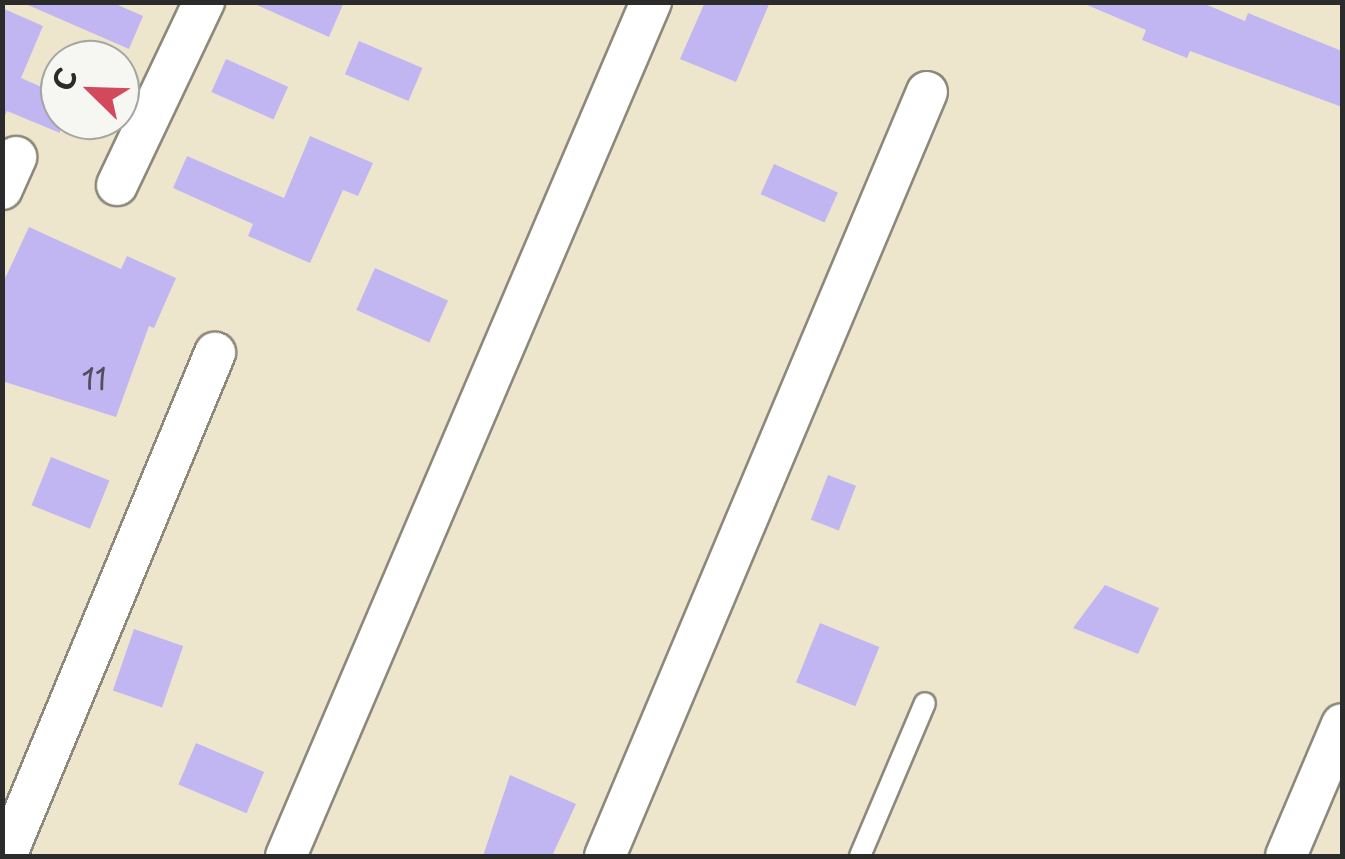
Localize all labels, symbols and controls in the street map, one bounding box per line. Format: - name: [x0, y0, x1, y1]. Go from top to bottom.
- north arrow: [40, 40, 140, 140]
- text: С: [40, 61, 88, 97]
- house number: 11: [81, 360, 107, 396]

